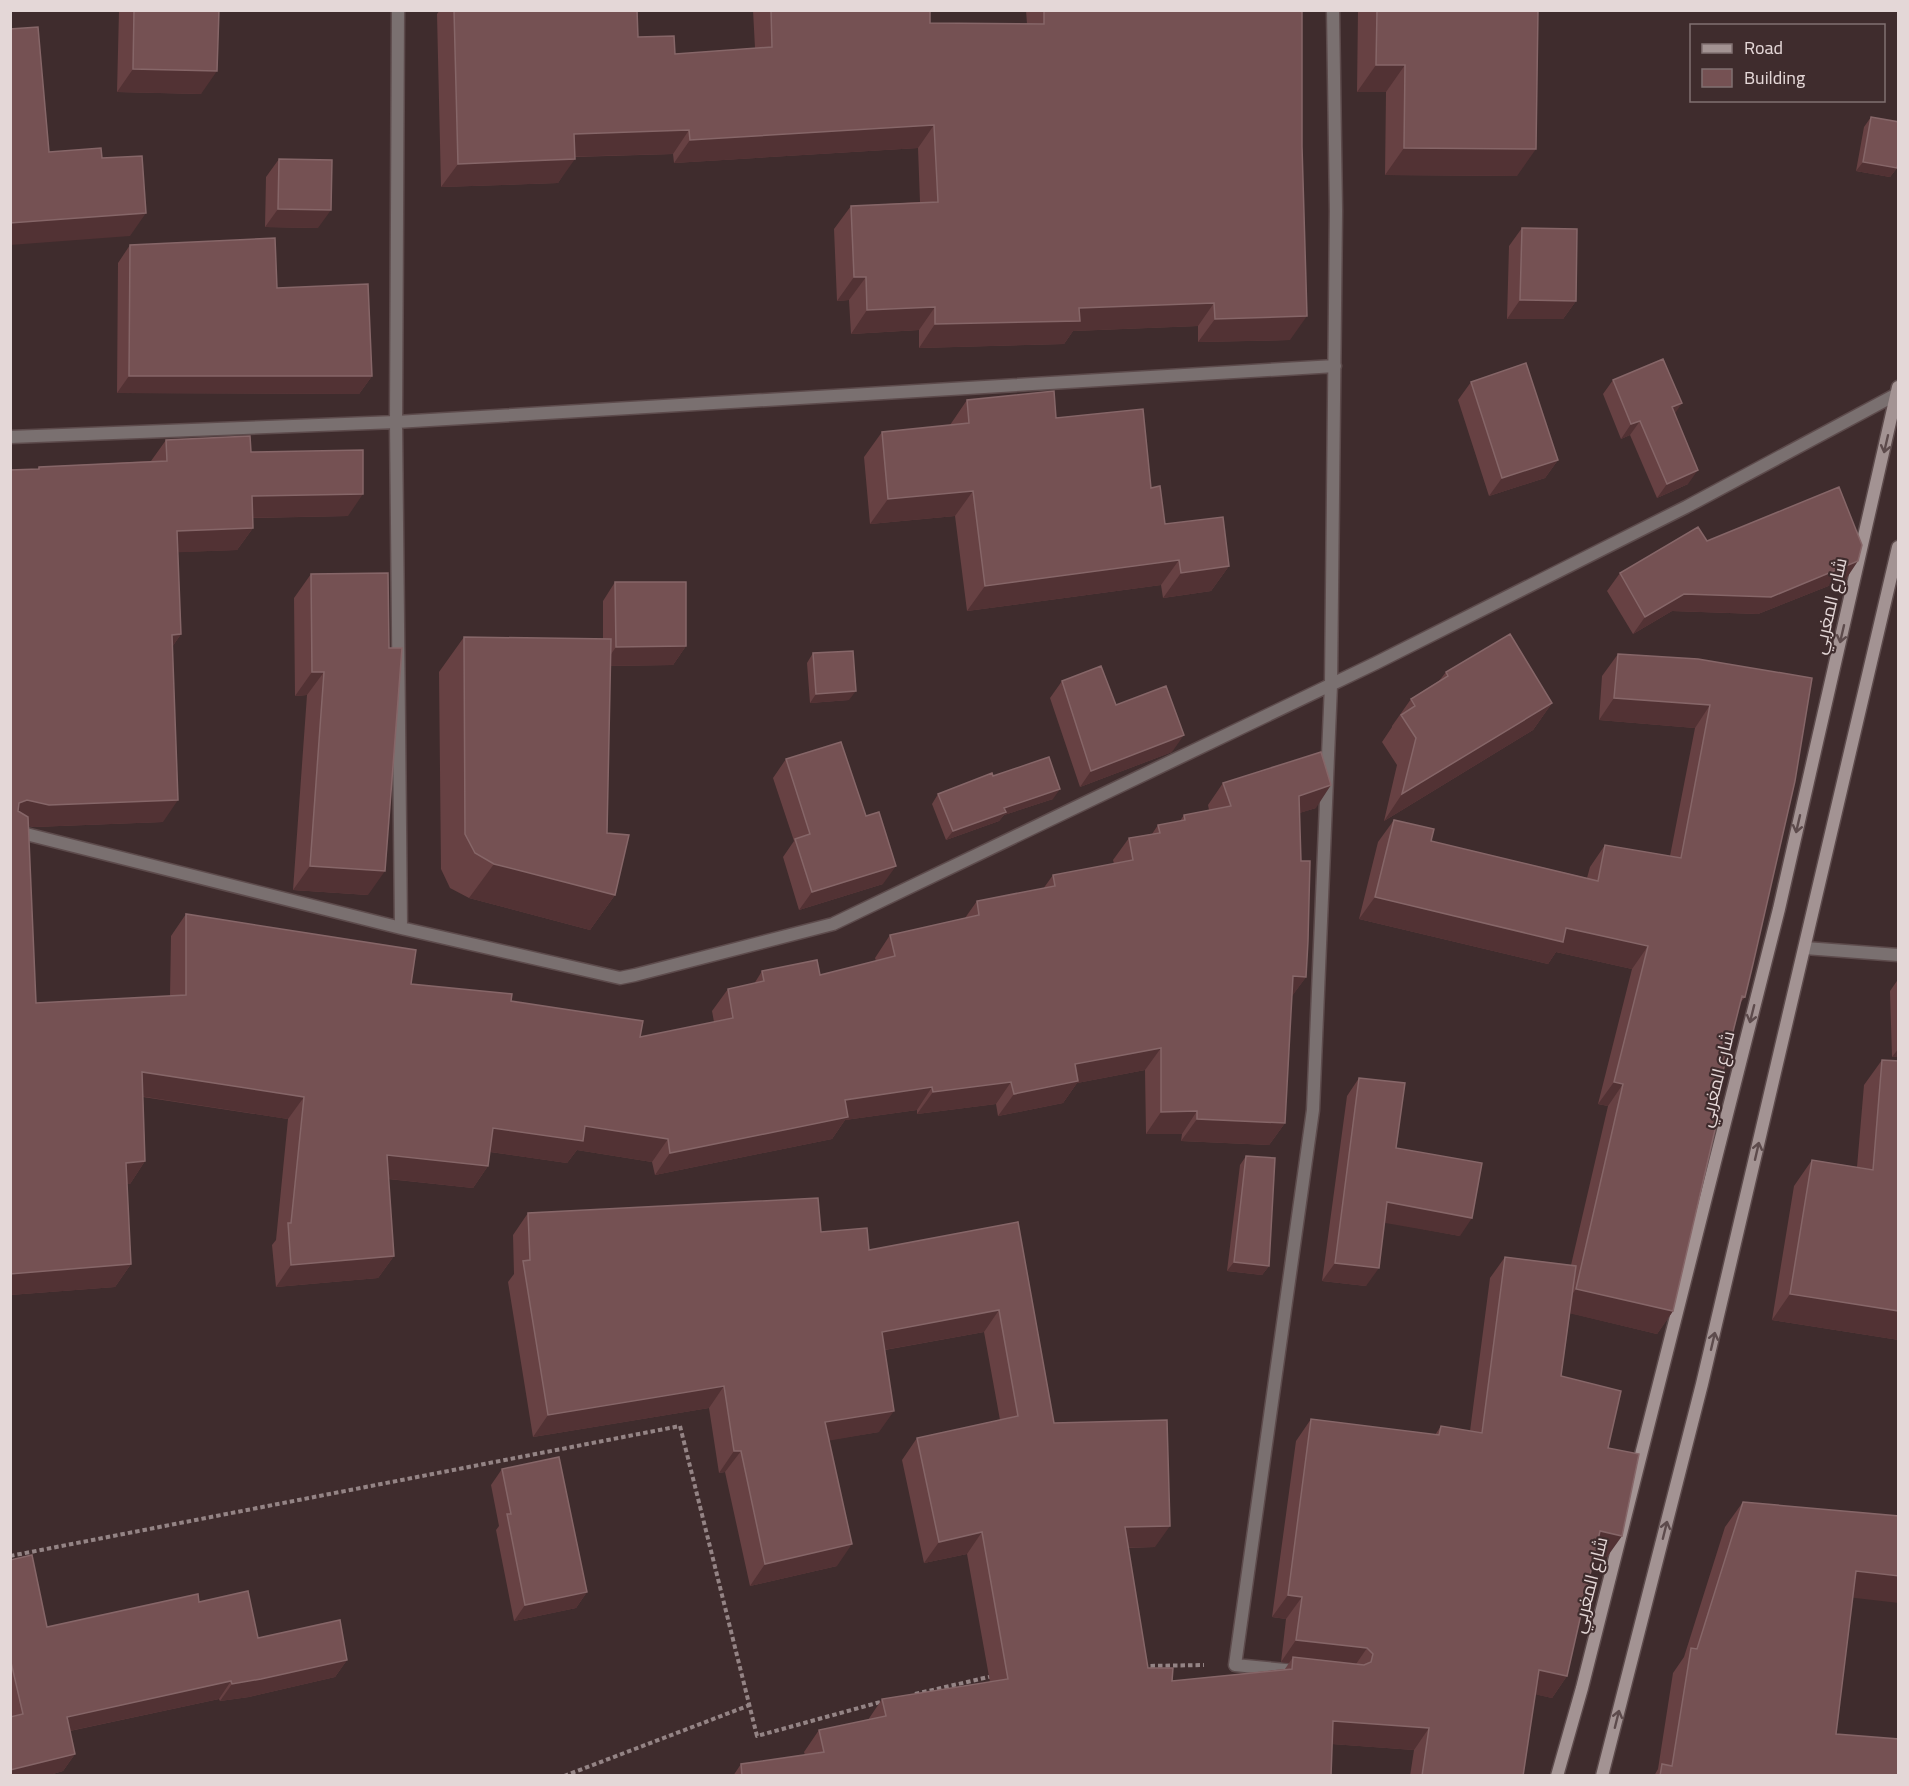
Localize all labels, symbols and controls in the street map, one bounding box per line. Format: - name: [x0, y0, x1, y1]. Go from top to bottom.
- legend: [1690, 24, 1885, 102]
- text: Road: [1744, 31, 1783, 64]
- text: Building: [1744, 61, 1805, 94]
- one-way arrow: [1879, 434, 1891, 453]
- street label: شارع المغربي: [1802, 554, 1857, 658]
- one-way arrow: [1836, 624, 1847, 643]
- one-way arrow: [1792, 814, 1804, 833]
- one-way arrow: [1746, 1004, 1758, 1023]
- street label: شارع المغربي: [1689, 1027, 1744, 1131]
- one-way arrow: [1752, 1142, 1763, 1161]
- one-way arrow: [1707, 1332, 1719, 1351]
- one-way arrow: [1660, 1521, 1671, 1540]
- street label: شارع المغربي: [1562, 1533, 1617, 1637]
- one-way arrow: [1611, 1710, 1623, 1729]

